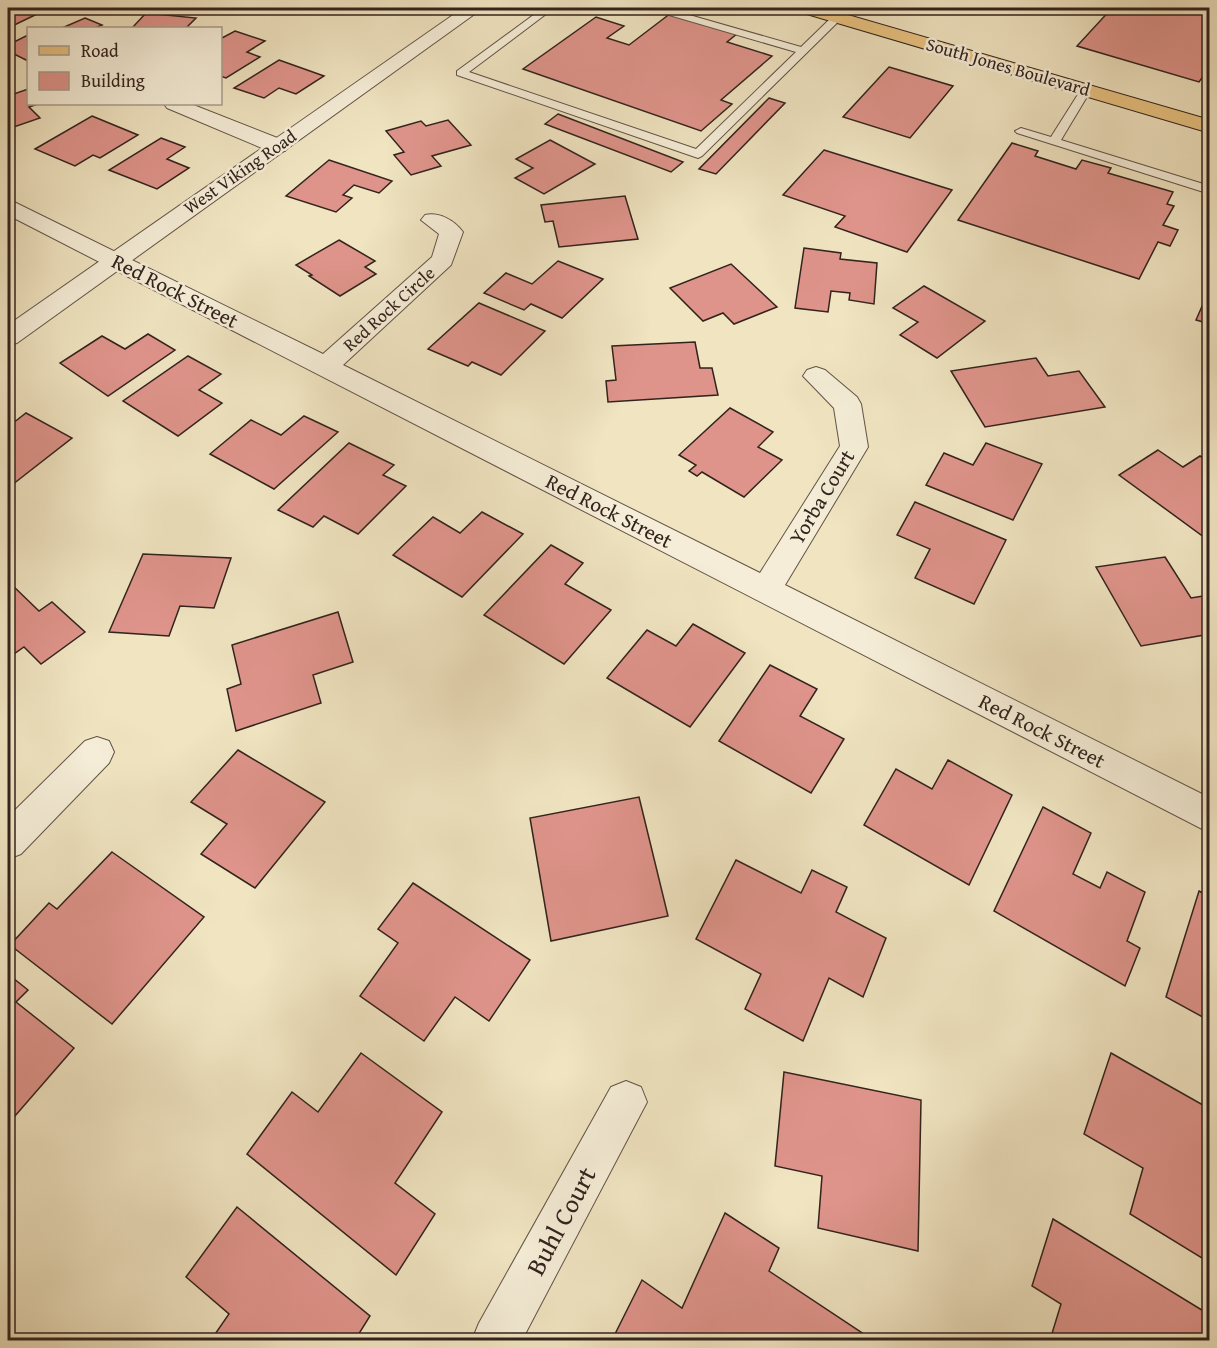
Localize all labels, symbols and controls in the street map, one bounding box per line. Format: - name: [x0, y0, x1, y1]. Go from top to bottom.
- legend: [27, 27, 222, 105]
- street label: South Jones Boulevard: [923, 30, 1094, 103]
- text: Road: [81, 37, 119, 64]
- text: Building: [81, 67, 145, 94]
- street label: West Viking Road: [178, 122, 302, 221]
- street label: Red Rock Street: [107, 245, 244, 336]
- street label: Red Rock Circle: [337, 260, 441, 357]
- street label: Yorba Court: [781, 443, 862, 550]
- street label: Red Rock Street: [541, 465, 678, 556]
- street label: Red Rock Street: [974, 685, 1111, 776]
- street label: Buhl Court: [516, 1160, 605, 1282]

